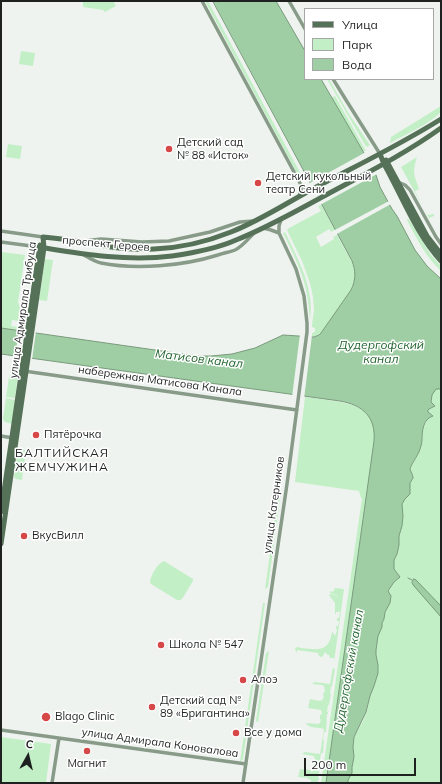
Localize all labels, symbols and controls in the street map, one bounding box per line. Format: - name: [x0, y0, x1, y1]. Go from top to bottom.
- legend: [304, 8, 434, 80]
- text: Улица: [342, 17, 378, 32]
- text: Парк: [342, 37, 372, 52]
- text: Вода: [342, 57, 372, 72]
- place label: Детский сад № 88 «Исток»: [177, 136, 249, 162]
- marker: Детский сад № 88 «Исток»: [164, 144, 174, 154]
- place label: Детский кукольный театр Сени: [266, 170, 371, 196]
- marker: Детский кукольный театр Сени: [253, 178, 263, 188]
- street label: проспект Героев: [62, 234, 150, 254]
- street label: улица Адмирала Трибуца: [7, 241, 39, 379]
- water label: Дудергофский канал: [338, 338, 424, 366]
- water label: Матисов канал: [154, 346, 244, 372]
- street label: набережная Матисова Канала: [77, 363, 243, 399]
- place label: Пятёрочка: [44, 428, 101, 442]
- marker: Пятёрочка: [31, 430, 41, 440]
- district label: БАЛТИЙСКАЯ ЖЕМЧУЖИНА: [15, 446, 109, 474]
- street label: улица Катерников: [261, 455, 287, 555]
- place label: ВкусВилл: [32, 529, 84, 543]
- marker: ВкусВилл: [19, 531, 29, 541]
- water label: Дудергофский канал: [331, 609, 367, 733]
- place label: Школа № 547: [169, 638, 244, 652]
- marker: Школа № 547: [156, 640, 166, 650]
- place label: Алоэ: [251, 673, 278, 687]
- marker: Алоэ: [238, 675, 248, 685]
- place label: Детский сад № 89 «Бригантина»: [160, 694, 250, 720]
- marker: Детский сад № 89 «Бригантина»: [147, 702, 157, 712]
- place label: Blago Clinic: [55, 710, 115, 724]
- marker: Blago Clinic: [40, 711, 52, 723]
- street label: улица Адмирала Коновалова: [81, 725, 239, 761]
- place label: Все у дома: [244, 726, 302, 740]
- marker: Все у дома: [231, 728, 241, 738]
- north arrow: [8, 736, 48, 776]
- text: С: [25, 737, 34, 752]
- marker: Магнит: [82, 746, 92, 756]
- scale bar: [306, 750, 418, 776]
- place label: Магнит: [67, 757, 107, 771]
- text: 200 m: [311, 757, 346, 772]

